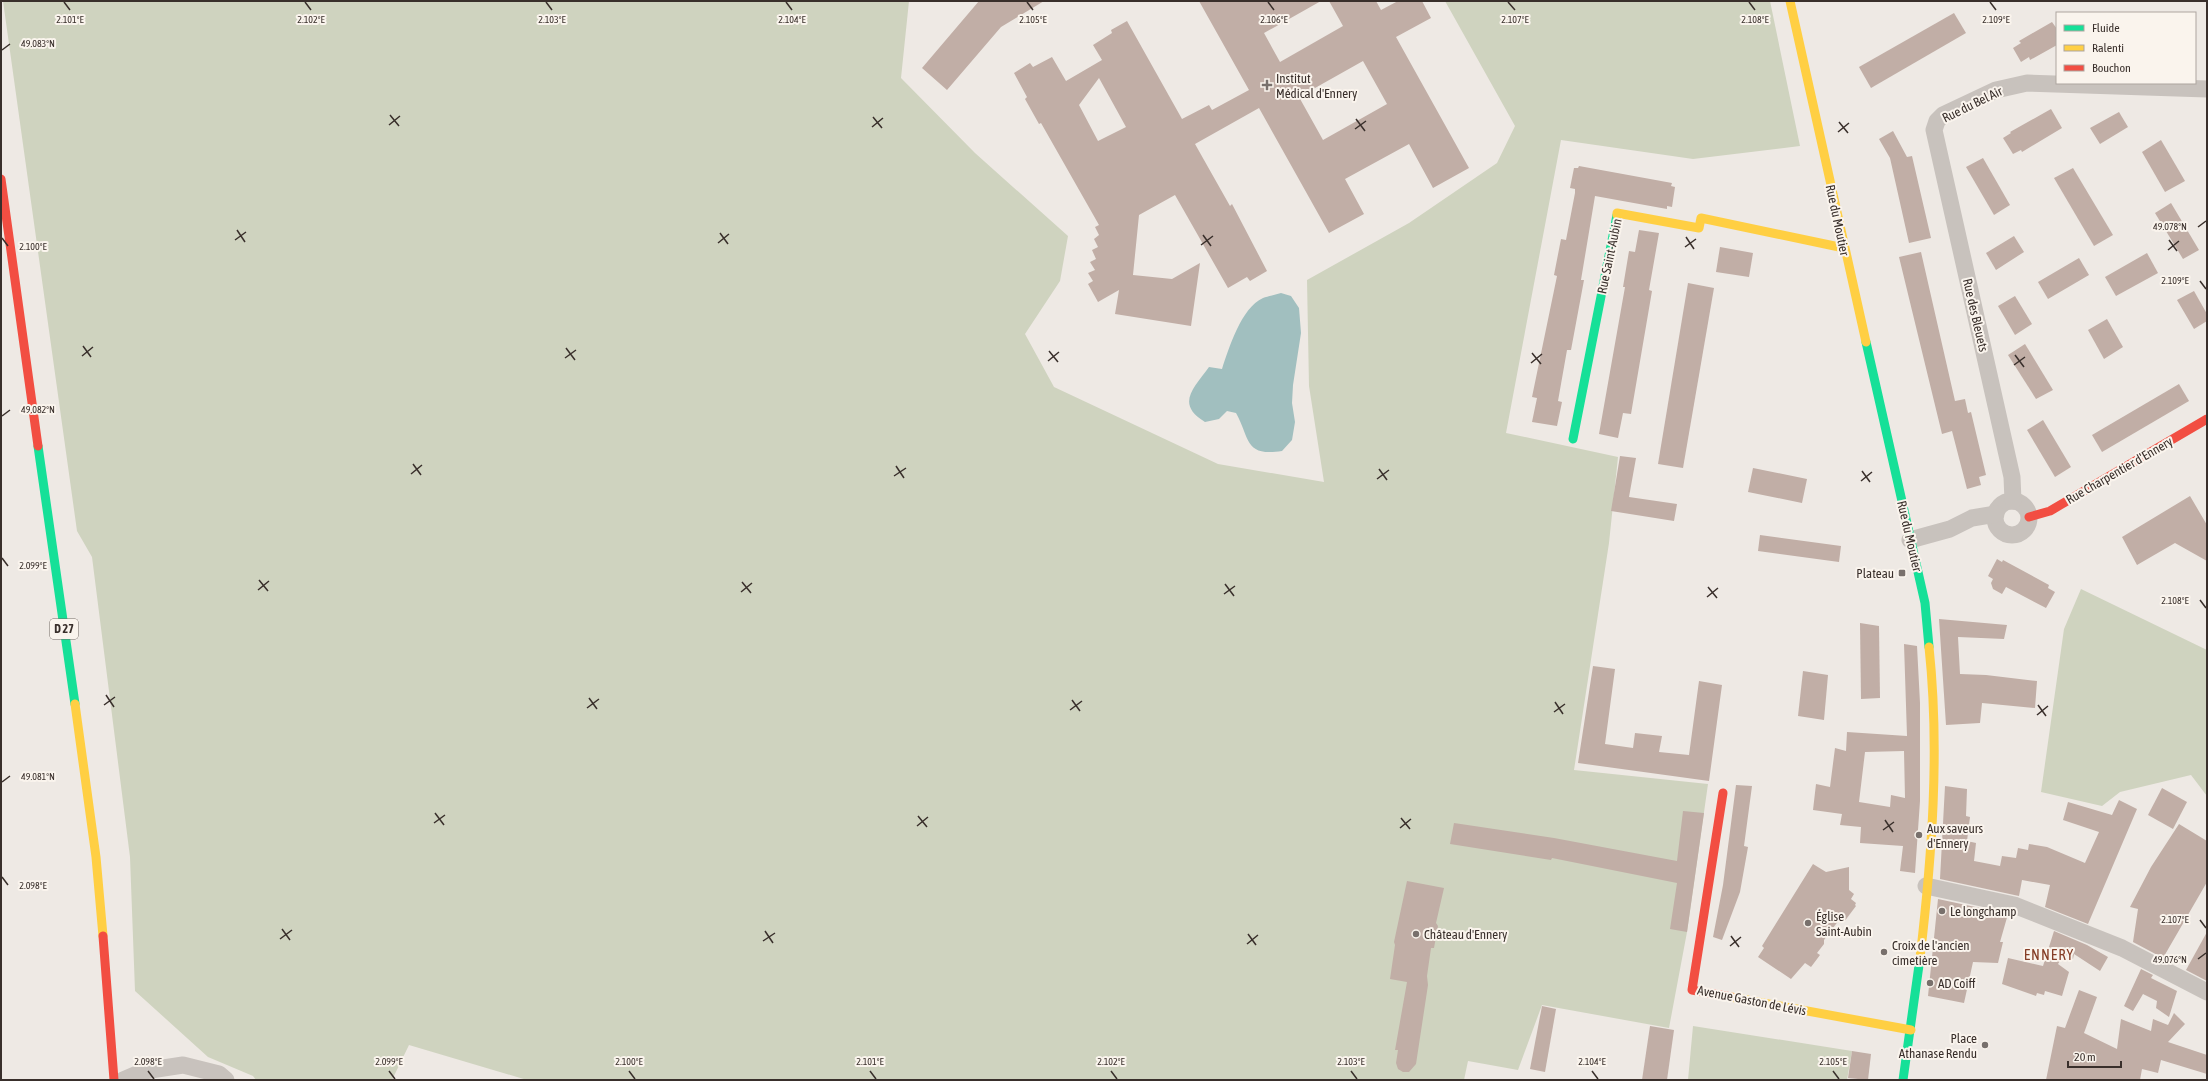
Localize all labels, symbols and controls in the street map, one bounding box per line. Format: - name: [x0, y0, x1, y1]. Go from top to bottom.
- legend: [2056, 12, 2196, 84]
- text: 2.101°E: [56, 14, 85, 25]
- text: 2.102°E: [297, 14, 326, 25]
- text: 2.103°E: [538, 14, 567, 25]
- text: 2.104°E: [778, 14, 807, 25]
- text: 2.105°E: [1019, 14, 1048, 25]
- text: 2.106°E: [1260, 14, 1289, 25]
- text: 2.107°E: [1501, 14, 1530, 25]
- text: 2.108°E: [1741, 14, 1770, 25]
- text: 2.109°E: [1982, 14, 2011, 25]
- text: Fluide: [2092, 21, 2120, 35]
- text: 49.083°N: [21, 38, 55, 49]
- text: Ralenti: [2092, 41, 2124, 55]
- text: Bouchon: [2092, 61, 2131, 75]
- place label: Institut Médical d'Ennery: [1276, 71, 1358, 101]
- marker: Institut Médical d'Ennery: [1261, 79, 1273, 91]
- street label: Rue du Bel Air: [1940, 83, 2005, 125]
- street label: Rue du Moutier: [1823, 183, 1852, 257]
- street label: Rue Saint-Aubin: [1594, 217, 1625, 295]
- text: 49.078°N: [2153, 221, 2187, 232]
- text: 2.100°E: [19, 241, 48, 252]
- text: 2.109°E: [2161, 275, 2190, 286]
- street label: Rue des Bleuets: [1960, 277, 1991, 354]
- text: 49.082°N: [21, 404, 55, 415]
- street label: Rue Charpentier d'Ennery: [2063, 433, 2176, 507]
- street label: Rue du Moutier: [1894, 499, 1925, 573]
- text: 2.099°E: [19, 560, 48, 571]
- place label: Plateau: [1856, 566, 1894, 581]
- marker: Plateau: [1897, 568, 1907, 578]
- text: 2.108°E: [2161, 595, 2190, 606]
- road number: D 27: [50, 619, 78, 639]
- text: 49.081°N: [21, 771, 55, 782]
- place label: Aux saveurs d'Ennery: [1927, 821, 1984, 851]
- marker: Aux saveurs d'Ennery: [1914, 830, 1924, 840]
- text: 2.098°E: [19, 880, 48, 891]
- place label: Le longchamp: [1950, 904, 2016, 919]
- marker: Le longchamp: [1937, 906, 1947, 916]
- place label: Église Saint-Aubin: [1816, 909, 1872, 939]
- text: 2.107°E: [2161, 914, 2190, 925]
- marker: Église Saint-Aubin: [1803, 918, 1813, 928]
- place label: Château d'Ennery: [1424, 927, 1508, 942]
- marker: Château d'Ennery: [1411, 929, 1421, 939]
- place label: Croix de l'ancien cimetière: [1892, 938, 1970, 968]
- district label: ENNERY: [2024, 946, 2074, 963]
- marker: Croix de l'ancien cimetière: [1879, 947, 1889, 957]
- text: 49.076°N: [2153, 954, 2187, 965]
- place label: AD Coiff: [1938, 976, 1975, 991]
- marker: AD Coiff: [1925, 978, 1935, 988]
- street label: Avenue Gaston de Lévis: [1696, 983, 1808, 1018]
- place label: Place Athanase Rendu: [1899, 1031, 1977, 1061]
- marker: Place Athanase Rendu: [1980, 1040, 1990, 1050]
- scale bar: [2068, 1043, 2121, 1069]
- text: 20 m: [2074, 1050, 2096, 1064]
- text: 2.098°E: [134, 1056, 163, 1067]
- text: 2.099°E: [375, 1056, 404, 1067]
- text: 2.100°E: [615, 1056, 644, 1067]
- text: 2.101°E: [856, 1056, 885, 1067]
- text: 2.102°E: [1097, 1056, 1126, 1067]
- text: 2.103°E: [1337, 1056, 1366, 1067]
- text: 2.104°E: [1578, 1056, 1607, 1067]
- text: 2.105°E: [1819, 1056, 1848, 1067]

